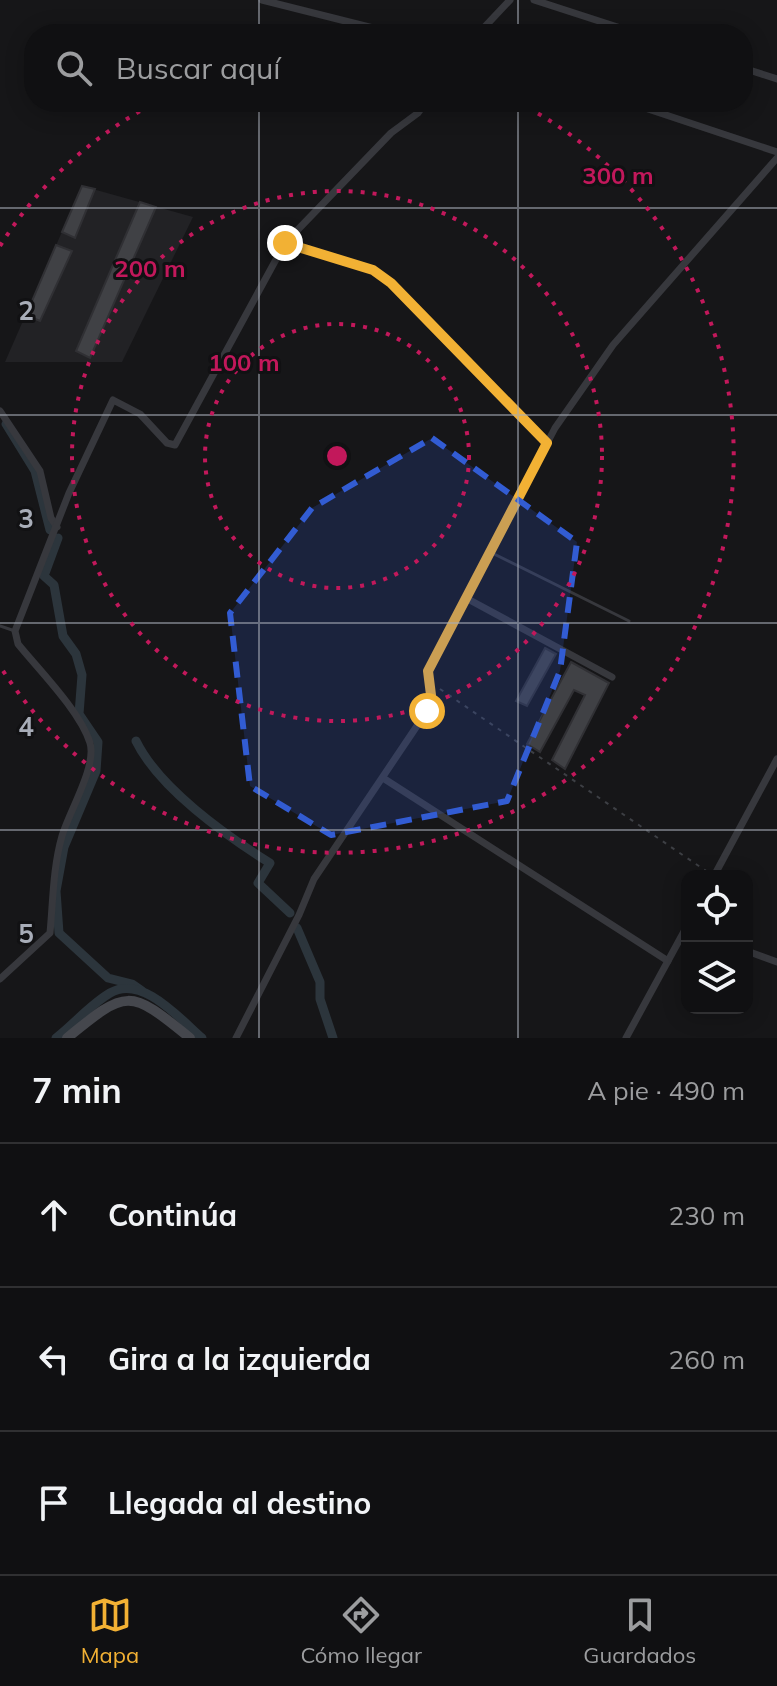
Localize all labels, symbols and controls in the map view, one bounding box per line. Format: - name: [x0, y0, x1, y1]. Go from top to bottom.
- search box: [24, 24, 753, 112]
- icon: search: [52, 46, 96, 90]
- text: Buscar aquí: [116, 49, 281, 87]
- text: 300 m: [582, 160, 654, 190]
- route end: [267, 225, 303, 261]
- text: 200 m: [114, 253, 186, 283]
- text: 2: [18, 294, 34, 327]
- text: 100 m: [208, 347, 280, 377]
- centre of rings: [323, 442, 351, 470]
- text: 3: [18, 502, 34, 535]
- route start: [409, 693, 445, 729]
- text: 4: [18, 710, 34, 743]
- map controls: [681, 870, 753, 1014]
- button: locate: [681, 870, 753, 942]
- text: 5: [18, 917, 34, 950]
- button: layers: [681, 942, 753, 1014]
- text: 7 min: [32, 1069, 122, 1112]
- text: A pie · 490 m: [587, 1074, 745, 1107]
- icon: ahead: [32, 1193, 76, 1237]
- text: Continúa: [108, 1196, 237, 1234]
- text: 230 m: [669, 1199, 745, 1232]
- icon: left: [32, 1337, 76, 1381]
- text: Gira a la izquierda: [108, 1340, 371, 1378]
- text: 260 m: [669, 1343, 745, 1376]
- icon: arrive: [32, 1481, 76, 1525]
- text: Llegada al destino: [108, 1484, 371, 1522]
- tab: Mapa: [81, 1593, 139, 1669]
- tab: Cómo llegar: [301, 1593, 422, 1669]
- tab: Guardados: [583, 1593, 696, 1669]

